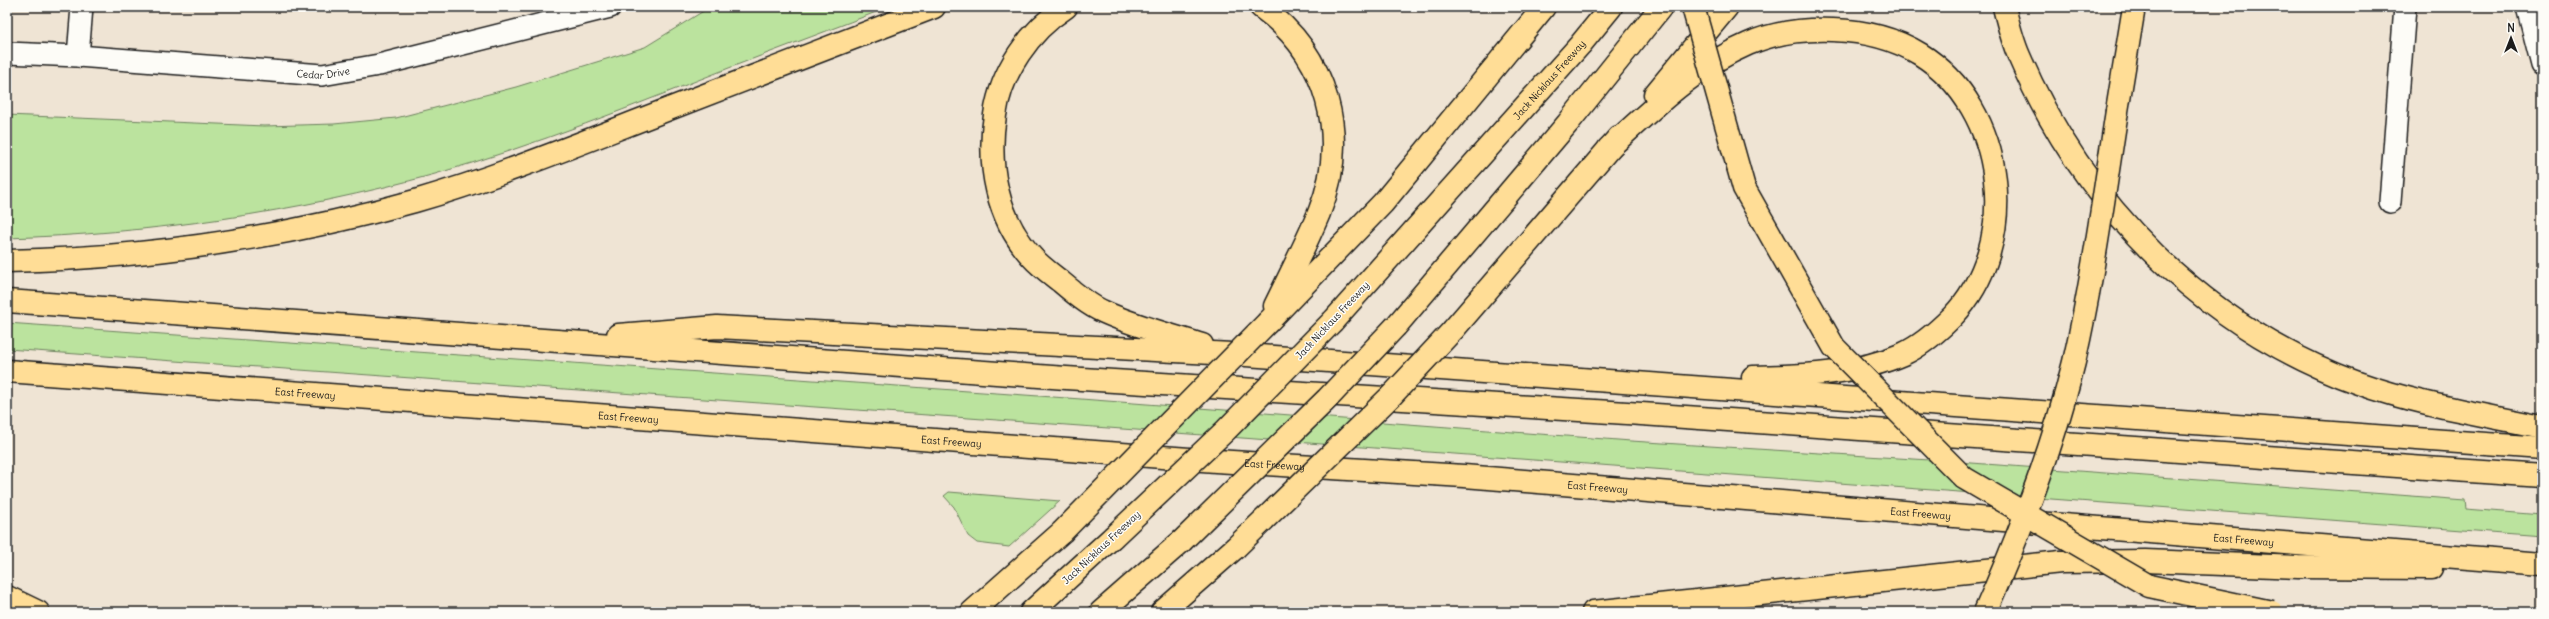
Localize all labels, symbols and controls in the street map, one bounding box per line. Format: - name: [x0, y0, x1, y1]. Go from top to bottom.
- north arrow: [2491, 18, 2531, 58]
- text: N: [2507, 21, 2515, 35]
- street label: Jack Nicklaus Freeway: [1510, 37, 1588, 122]
- street label: Cedar Drive: [296, 64, 351, 82]
- street label: Jack Nicklaus Freeway: [1293, 279, 1372, 362]
- street label: East Freeway: [274, 385, 336, 402]
- street label: East Freeway: [597, 409, 659, 426]
- street label: East Freeway: [921, 433, 982, 451]
- street label: East Freeway: [1244, 457, 1305, 473]
- street label: East Freeway: [1567, 478, 1629, 496]
- street label: East Freeway: [1890, 505, 1951, 523]
- street label: Jack Nicklaus Freeway: [1060, 508, 1143, 587]
- street label: East Freeway: [2213, 531, 2274, 549]

